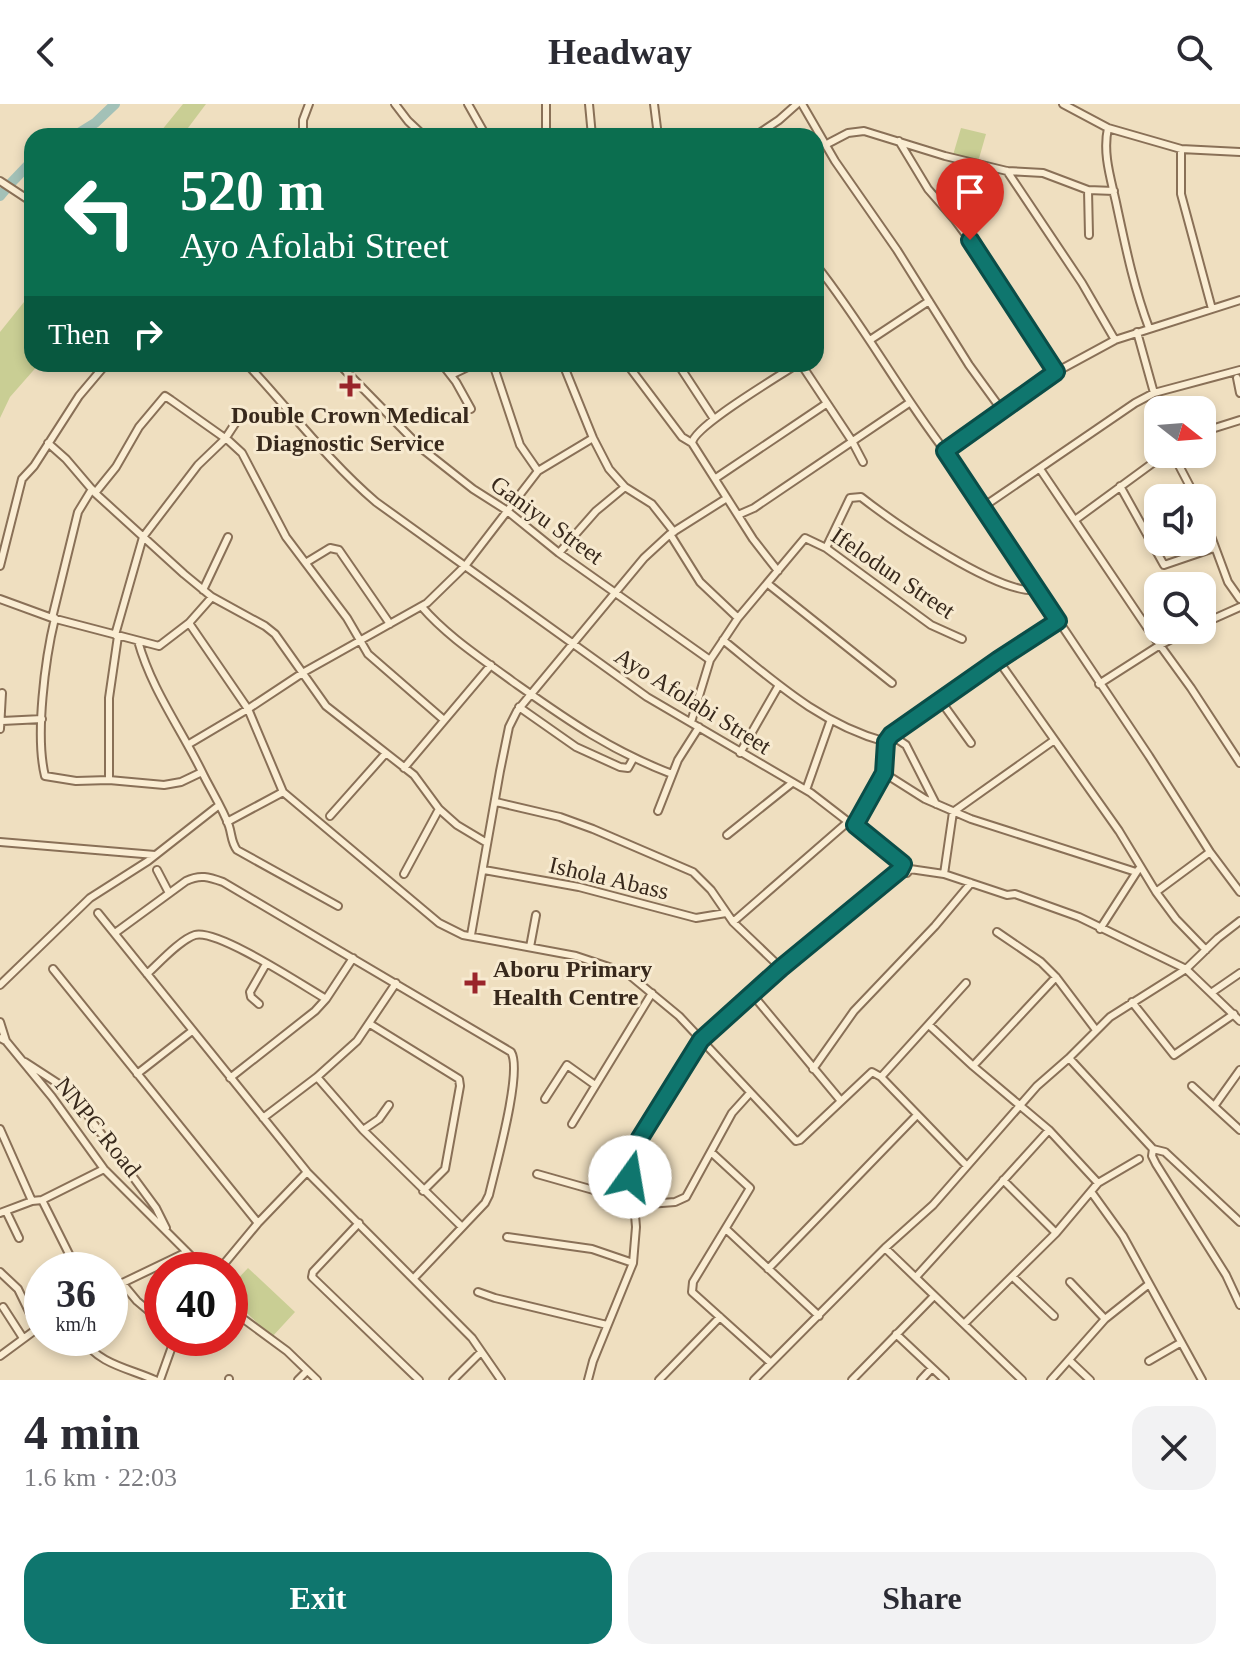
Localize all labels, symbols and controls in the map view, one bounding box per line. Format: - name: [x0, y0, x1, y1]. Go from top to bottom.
- icon: back: [24, 30, 68, 74]
- icon: search: [1172, 30, 1216, 74]
- text: Headway: [548, 32, 692, 72]
- pin: [936, 158, 1004, 240]
- icon: left: [48, 160, 152, 264]
- text: 520 m: [180, 160, 325, 222]
- icon: arrive: [948, 170, 992, 214]
- text: Ayo Afolabi Street: [180, 226, 449, 266]
- icon: right: [126, 312, 170, 356]
- text: Then: [48, 317, 110, 350]
- marker: Double Crown Medical Diagnostic Service: [339, 375, 361, 397]
- north arrow: [1144, 396, 1216, 468]
- map controls: [1144, 396, 1216, 644]
- place label: Double Crown Medical Diagnostic Service: [231, 402, 469, 456]
- street label: Ganiyu Street: [486, 471, 609, 570]
- button: sound: [1144, 484, 1216, 556]
- street label: Ifelodun Street: [826, 522, 960, 624]
- button: search: [1144, 572, 1216, 644]
- street label: Ayo Afolabi Street: [610, 643, 776, 760]
- street label: Ishola Abass: [547, 852, 671, 904]
- place label: Aboru Primary Health Centre: [493, 956, 652, 1010]
- marker: Aboru Primary Health Centre: [464, 972, 486, 994]
- street label: NNPC Road: [50, 1072, 146, 1182]
- position arrow: [588, 1135, 672, 1219]
- speed limit sign: 40: [144, 1252, 248, 1356]
- text: 36: [56, 1271, 96, 1316]
- text: km/h: [55, 1313, 97, 1335]
- text: 4 min: [24, 1406, 140, 1459]
- button: close: [1132, 1406, 1216, 1490]
- text: 1.6 km · 22:03: [24, 1463, 177, 1492]
- button: Exit: [24, 1552, 612, 1644]
- button: Share: [628, 1552, 1216, 1644]

